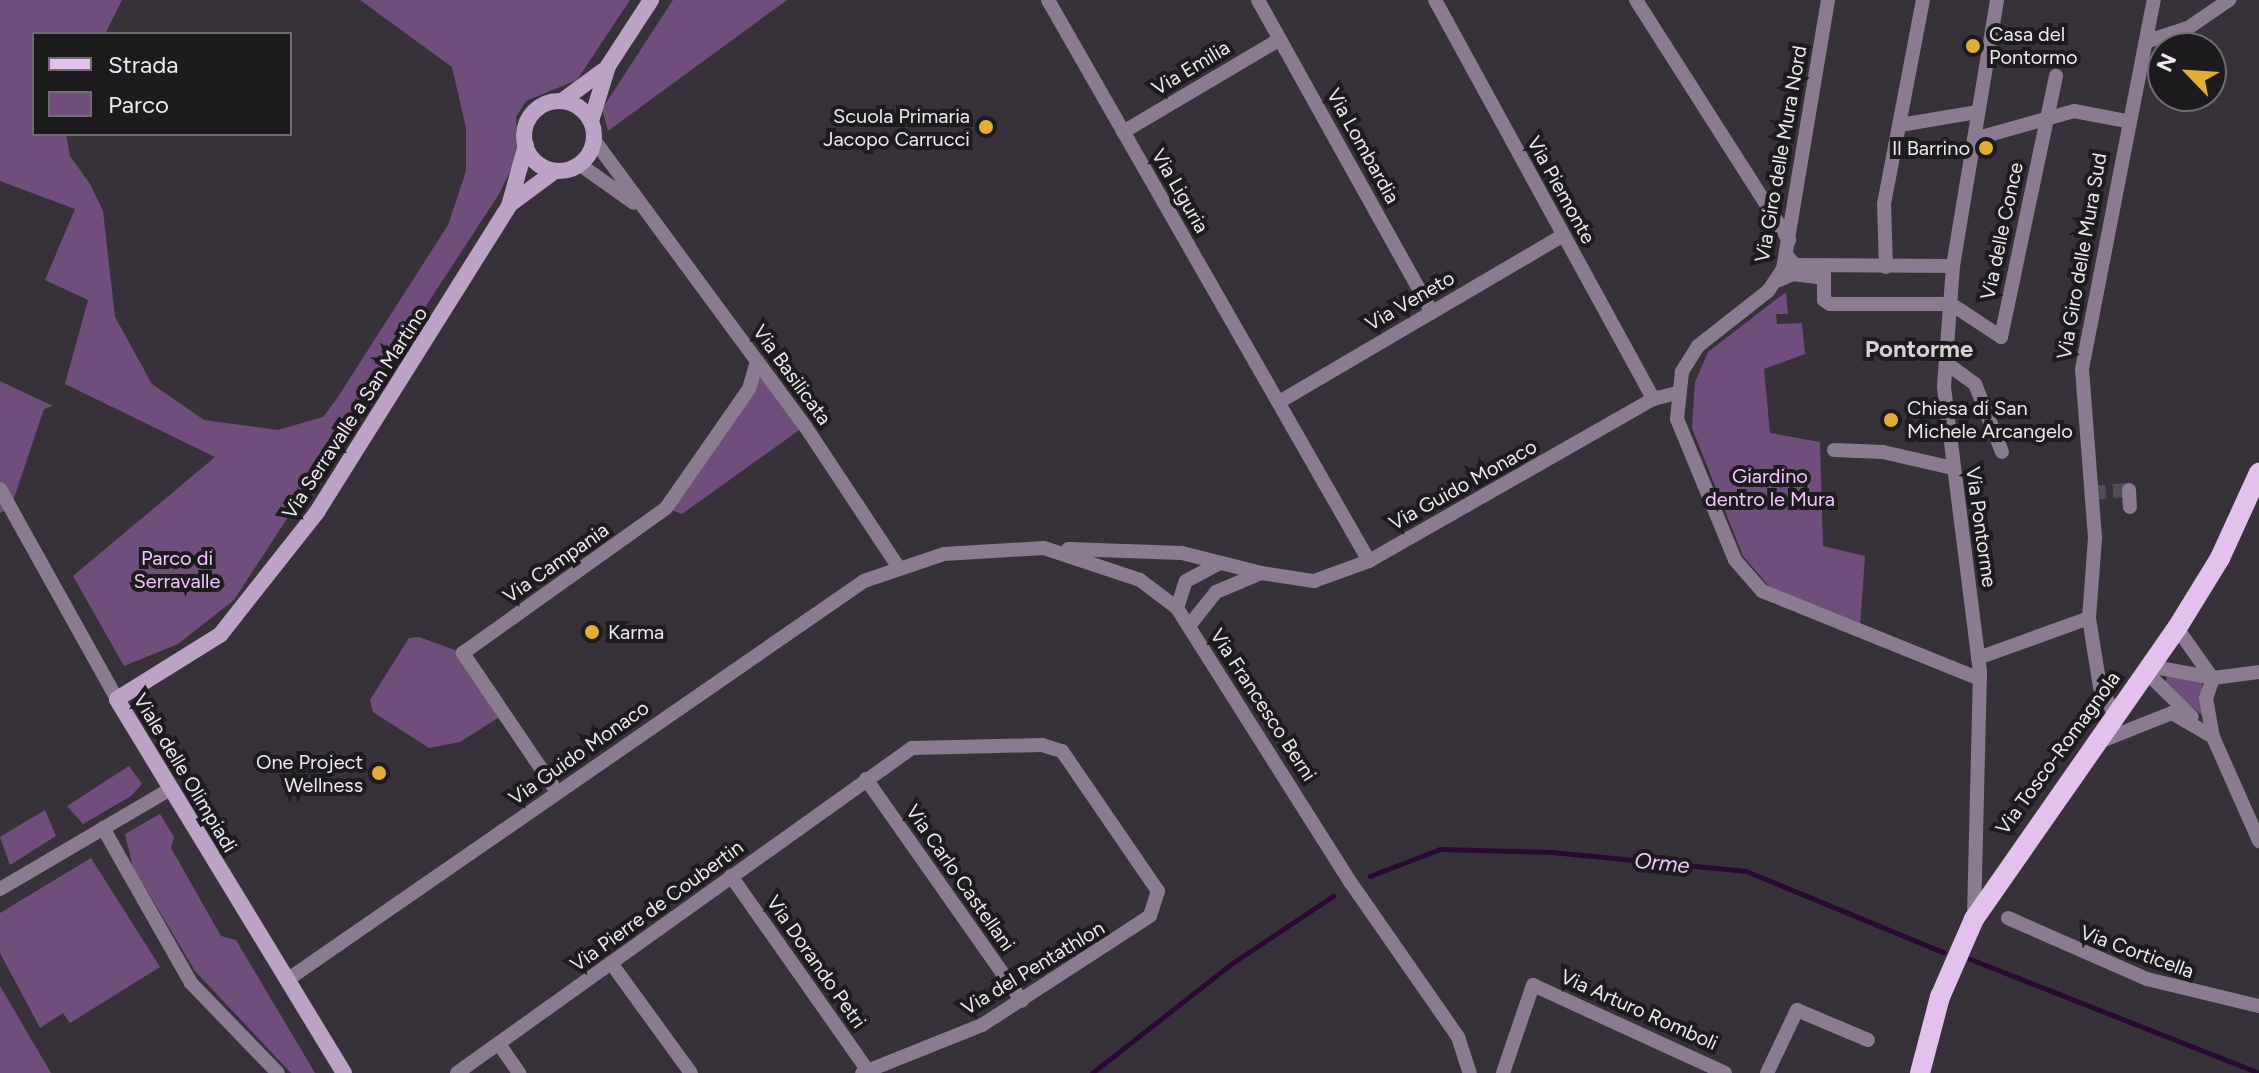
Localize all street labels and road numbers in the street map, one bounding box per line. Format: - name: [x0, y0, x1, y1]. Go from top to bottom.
- street label: Via Emilia: [1148, 35, 1234, 101]
- street label: Via Giro delle Mura Nord: [1750, 44, 1812, 264]
- street label: Via Lombardia: [1322, 84, 1404, 208]
- street label: Via Piemonte: [1522, 132, 1600, 248]
- street label: Via Liguria: [1146, 145, 1214, 237]
- street label: Via Giro delle Mura Sud: [2052, 151, 2112, 361]
- street label: Via delle Conce: [1976, 160, 2028, 302]
- street label: Via Veneto: [1361, 266, 1459, 336]
- street label: Via Serravalle a San Martino: [277, 302, 433, 524]
- street label: Via Basilicata: [748, 320, 836, 430]
- street label: Via Guido Monaco: [1385, 434, 1541, 536]
- street label: Via Pontorme: [1961, 465, 2001, 589]
- street label: Via Campania: [499, 518, 613, 608]
- street label: Via Francesco Berni: [1205, 624, 1321, 786]
- street label: Via Tosco-Romagnola: [1991, 667, 2125, 839]
- street label: Viale delle Olimpiadi: [128, 689, 242, 857]
- street label: Via Guido Monaco: [504, 696, 654, 810]
- street label: Via Carlo Castellani: [901, 800, 1019, 956]
- street label: Via Pierre de Coubertin: [566, 835, 748, 977]
- street label: Via Dorando Petri: [761, 891, 871, 1033]
- street label: Via del Pentathlon: [957, 916, 1109, 1020]
- street label: Via Corticella: [2077, 920, 2197, 984]
- street label: Via Arturo Romboli: [1557, 965, 1721, 1055]

